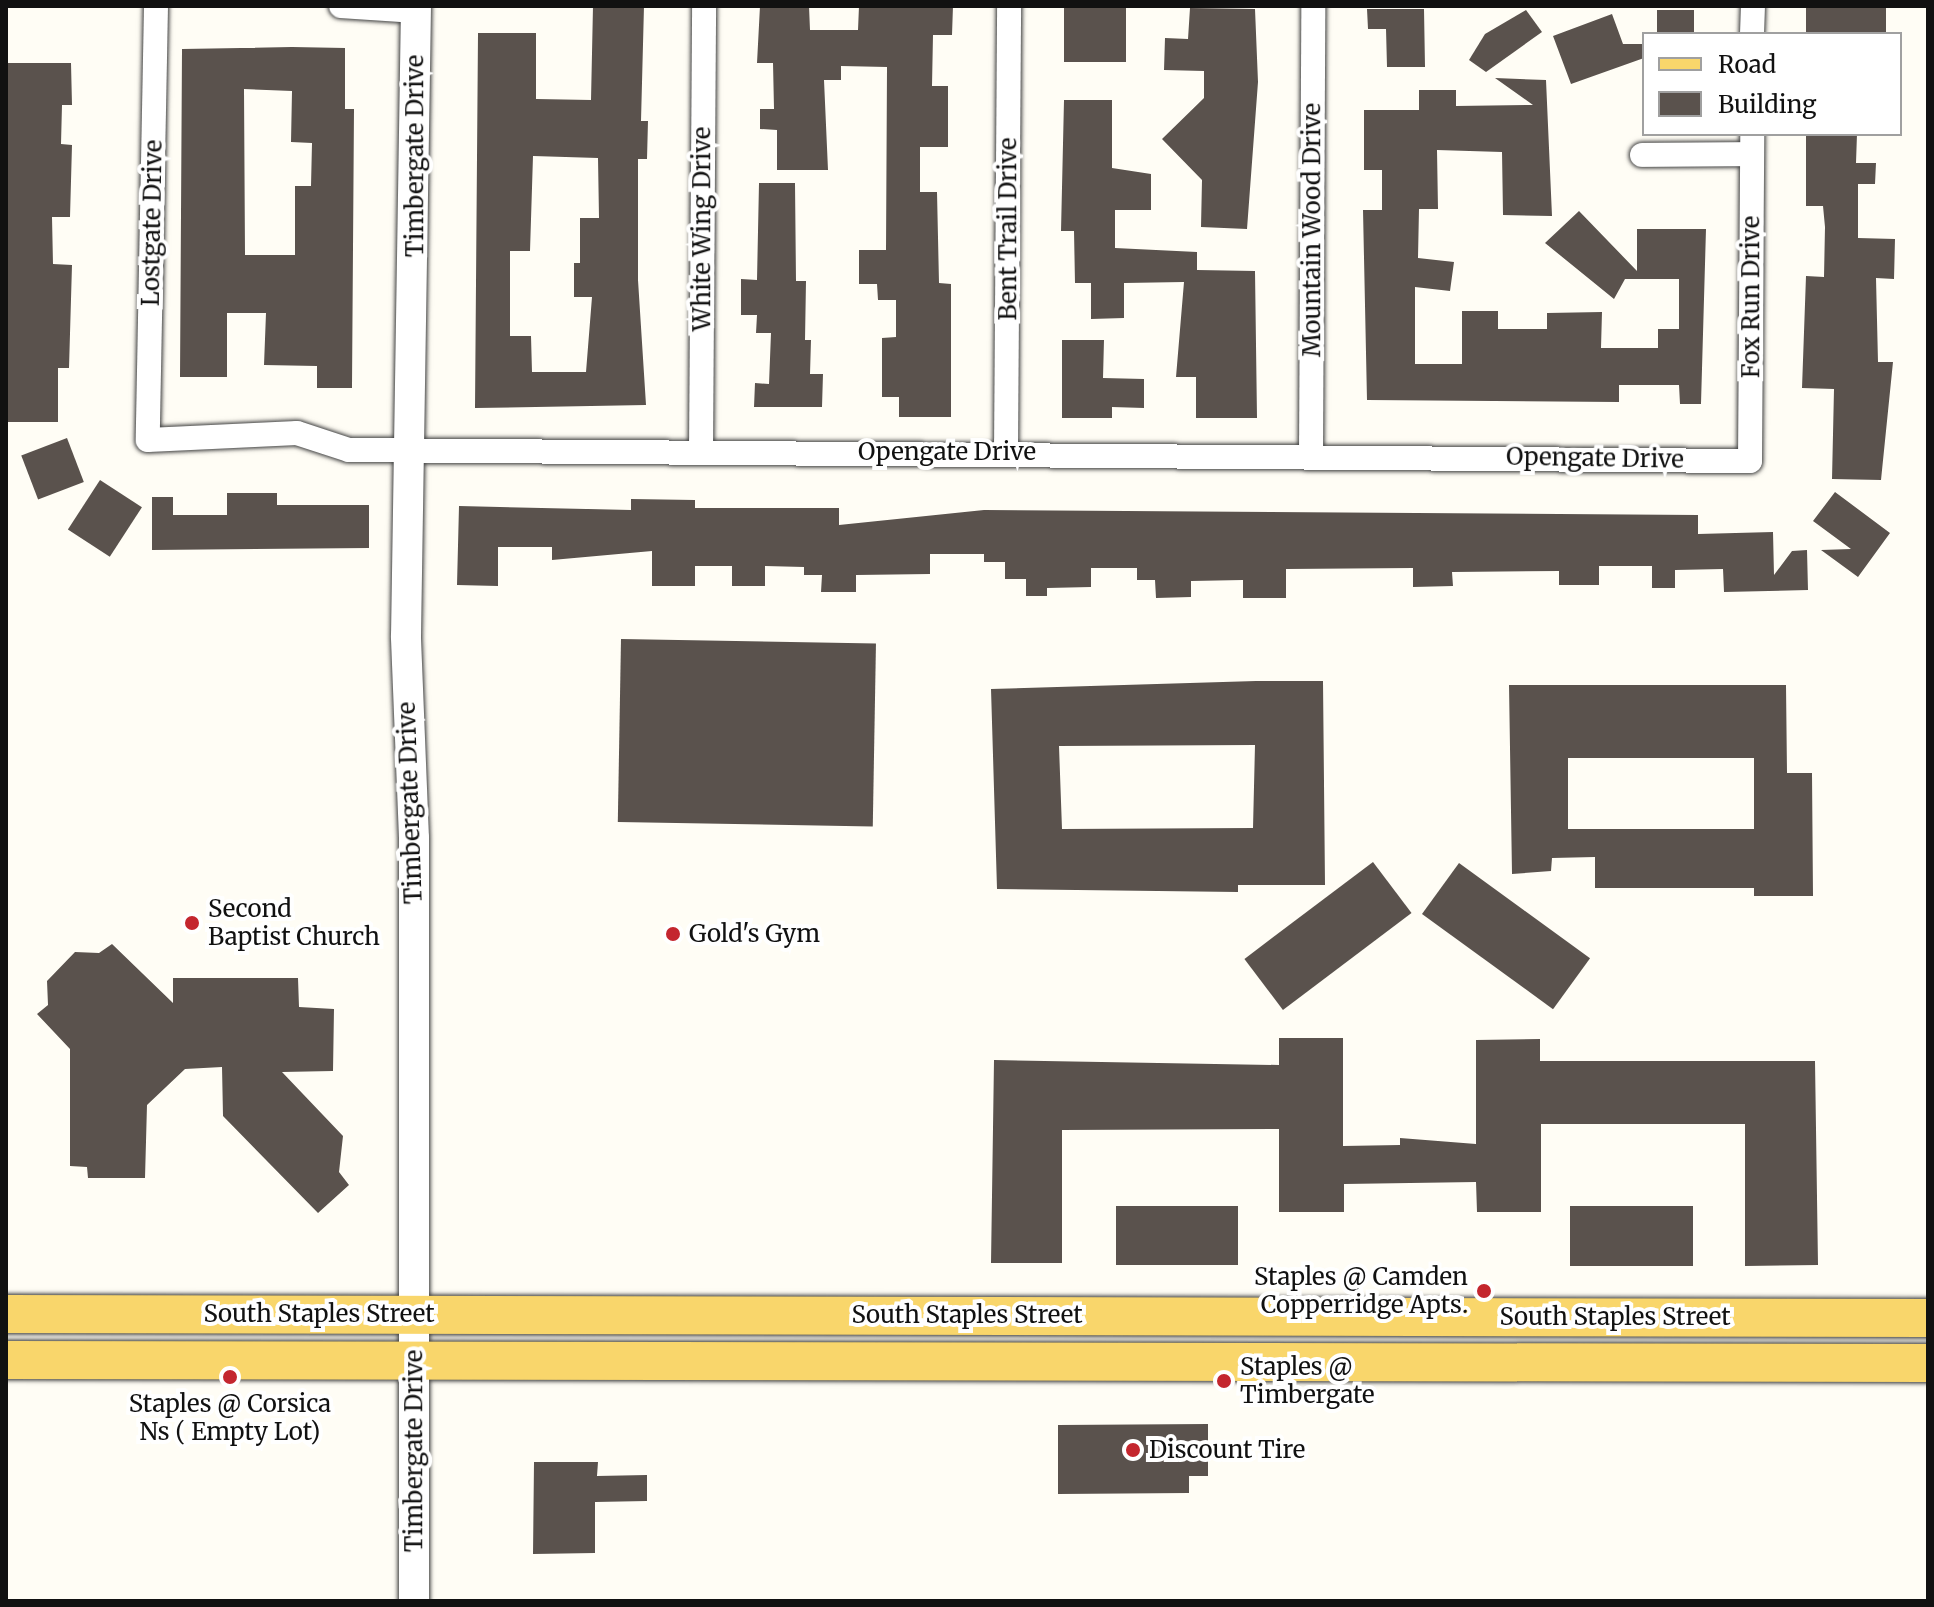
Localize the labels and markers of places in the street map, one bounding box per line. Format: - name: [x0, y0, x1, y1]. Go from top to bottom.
- place label: Second Baptist Church: [208, 895, 380, 951]
- marker: Second Baptist Church: [183, 914, 201, 932]
- place label: Gold's Gym: [689, 920, 820, 948]
- marker: Gold's Gym: [664, 925, 682, 943]
- place label: Staples @ Camden Copperridge Apts.: [1254, 1263, 1468, 1319]
- marker: Staples @ Camden Copperridge Apts.: [1475, 1282, 1493, 1300]
- place label: Staples @ Timbergate: [1240, 1353, 1375, 1409]
- marker: Staples @ Corsica Ns ( Empty Lot): [221, 1368, 239, 1386]
- marker: Staples @ Timbergate: [1215, 1372, 1233, 1390]
- place label: Staples @ Corsica Ns ( Empty Lot): [129, 1390, 331, 1446]
- place label: Discount Tire: [1149, 1436, 1305, 1464]
- marker: Discount Tire: [1124, 1441, 1142, 1459]

